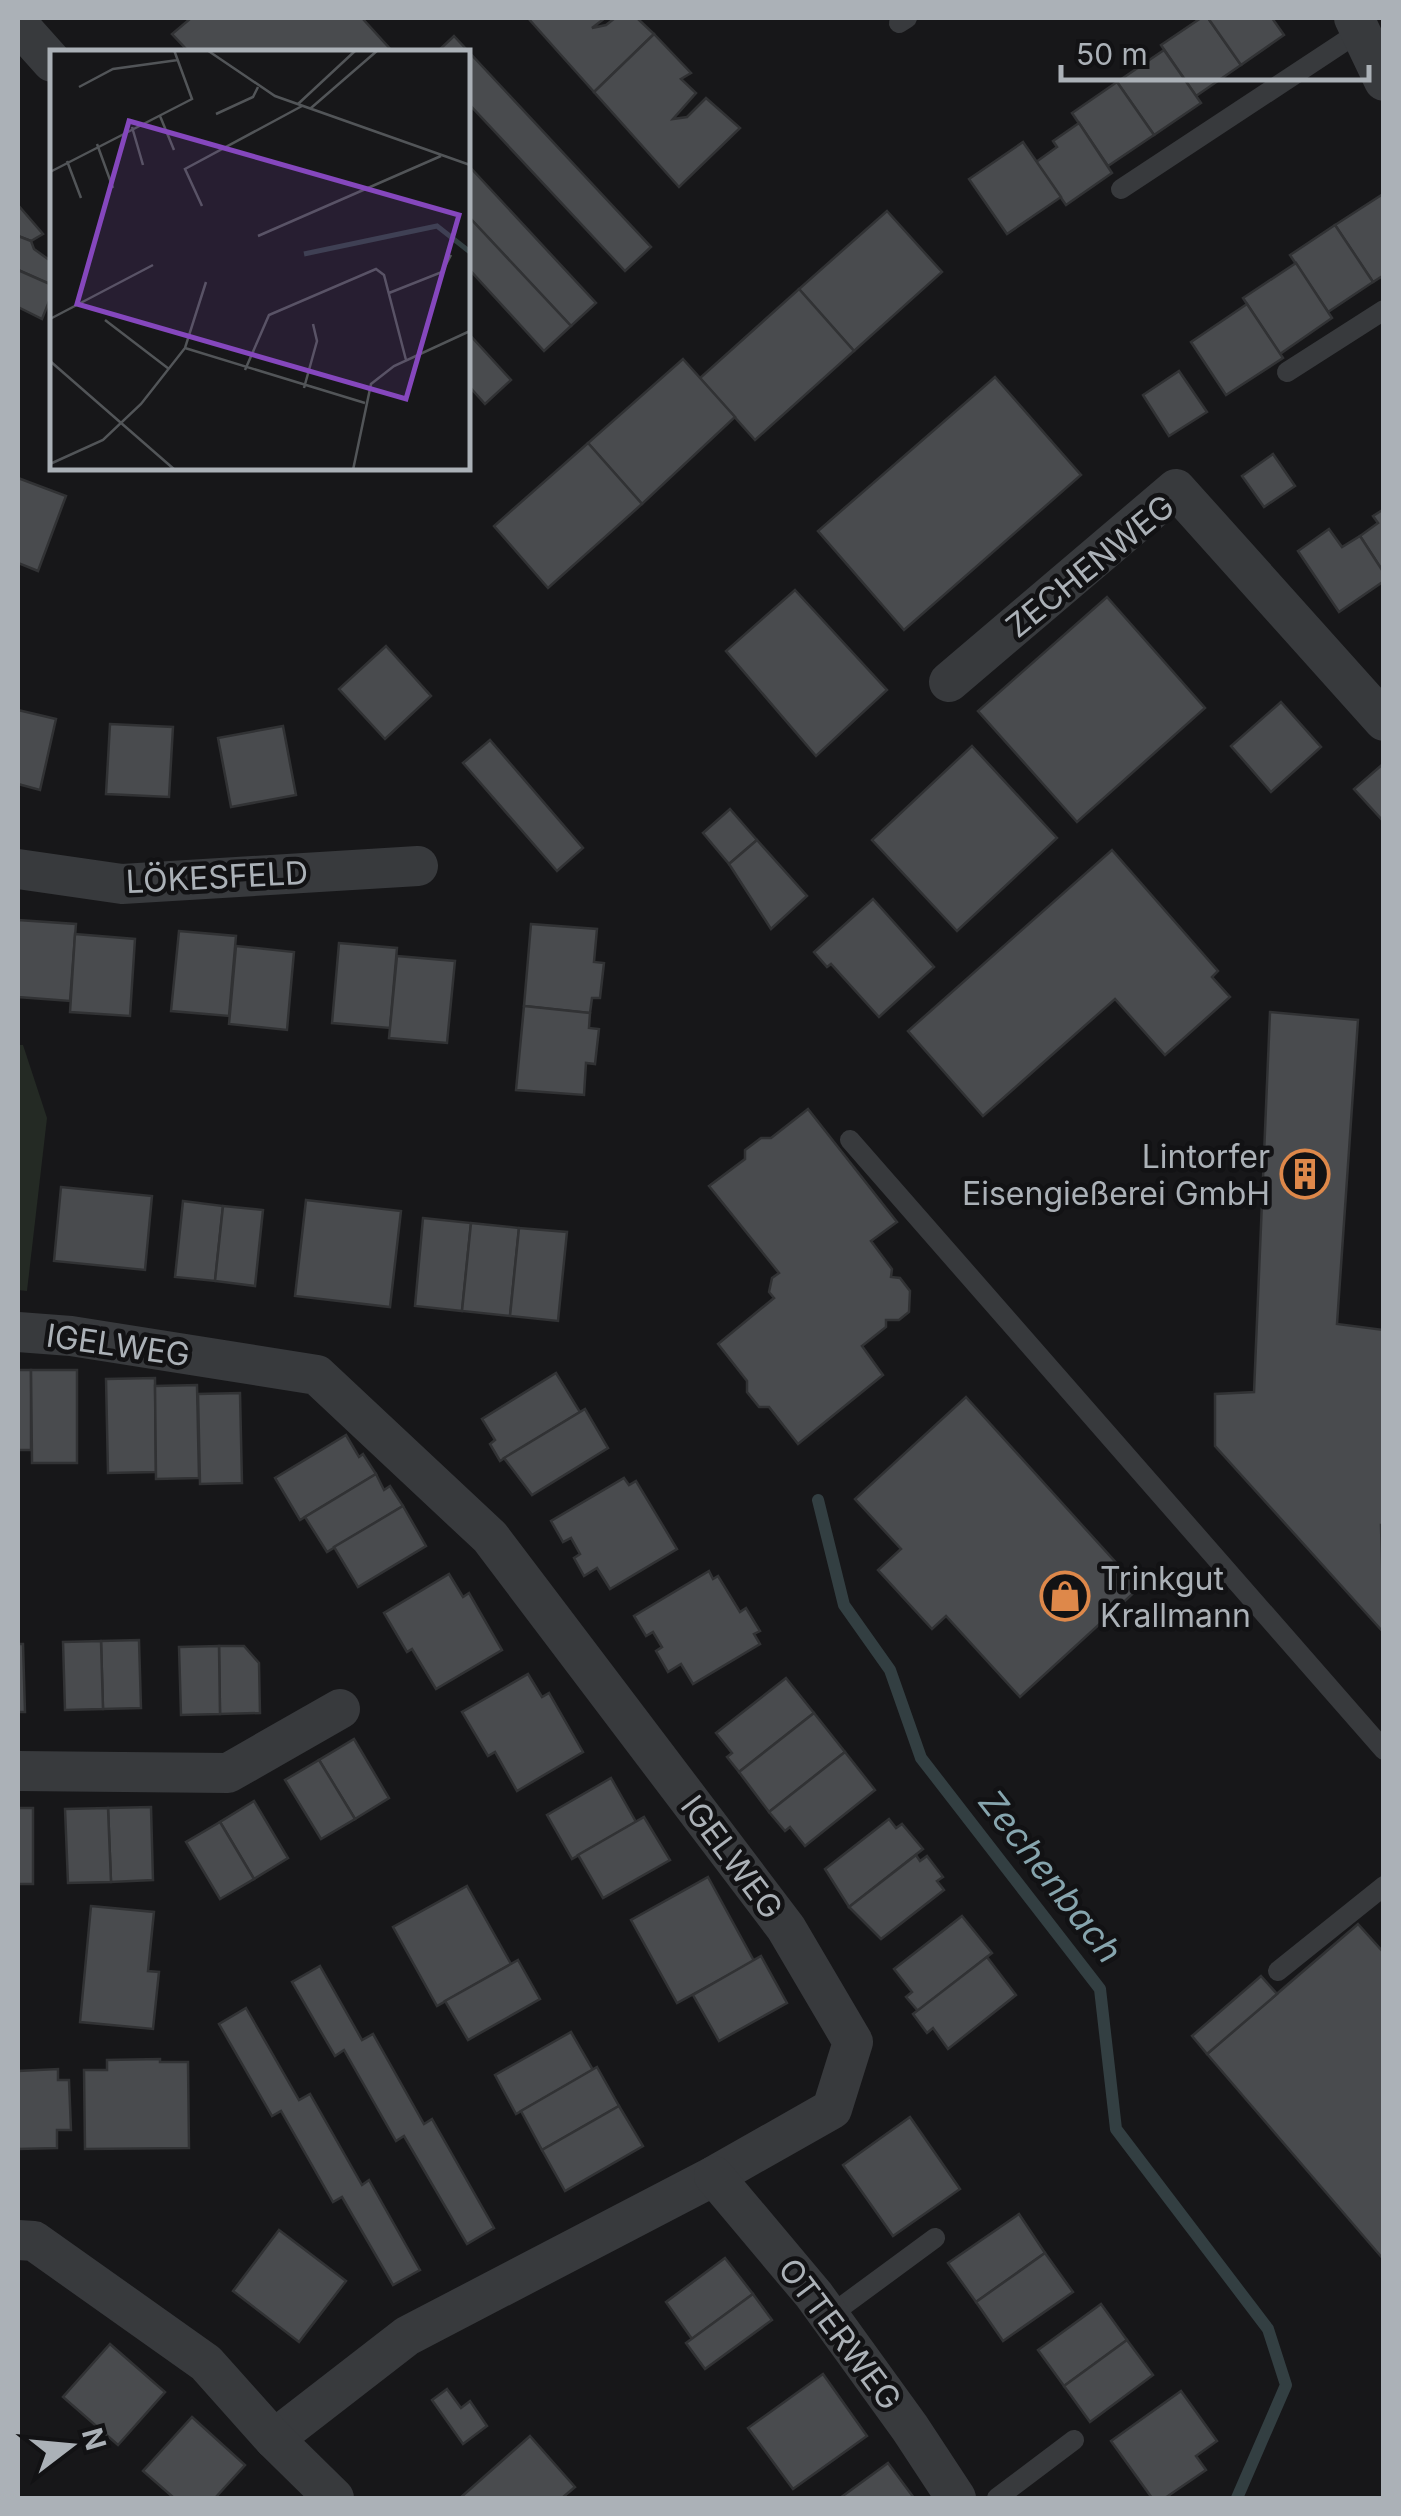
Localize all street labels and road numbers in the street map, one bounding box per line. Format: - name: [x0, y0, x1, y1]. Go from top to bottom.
- street label: ZECHENWEG: [998, 486, 1182, 646]
- street label: LÖKESFELD: [125, 853, 309, 901]
- street label: IGELWEG: [44, 1316, 192, 1374]
- street label: IGELWEG: [673, 1788, 791, 1926]
- street label: OTTERWEG: [770, 2251, 910, 2417]

